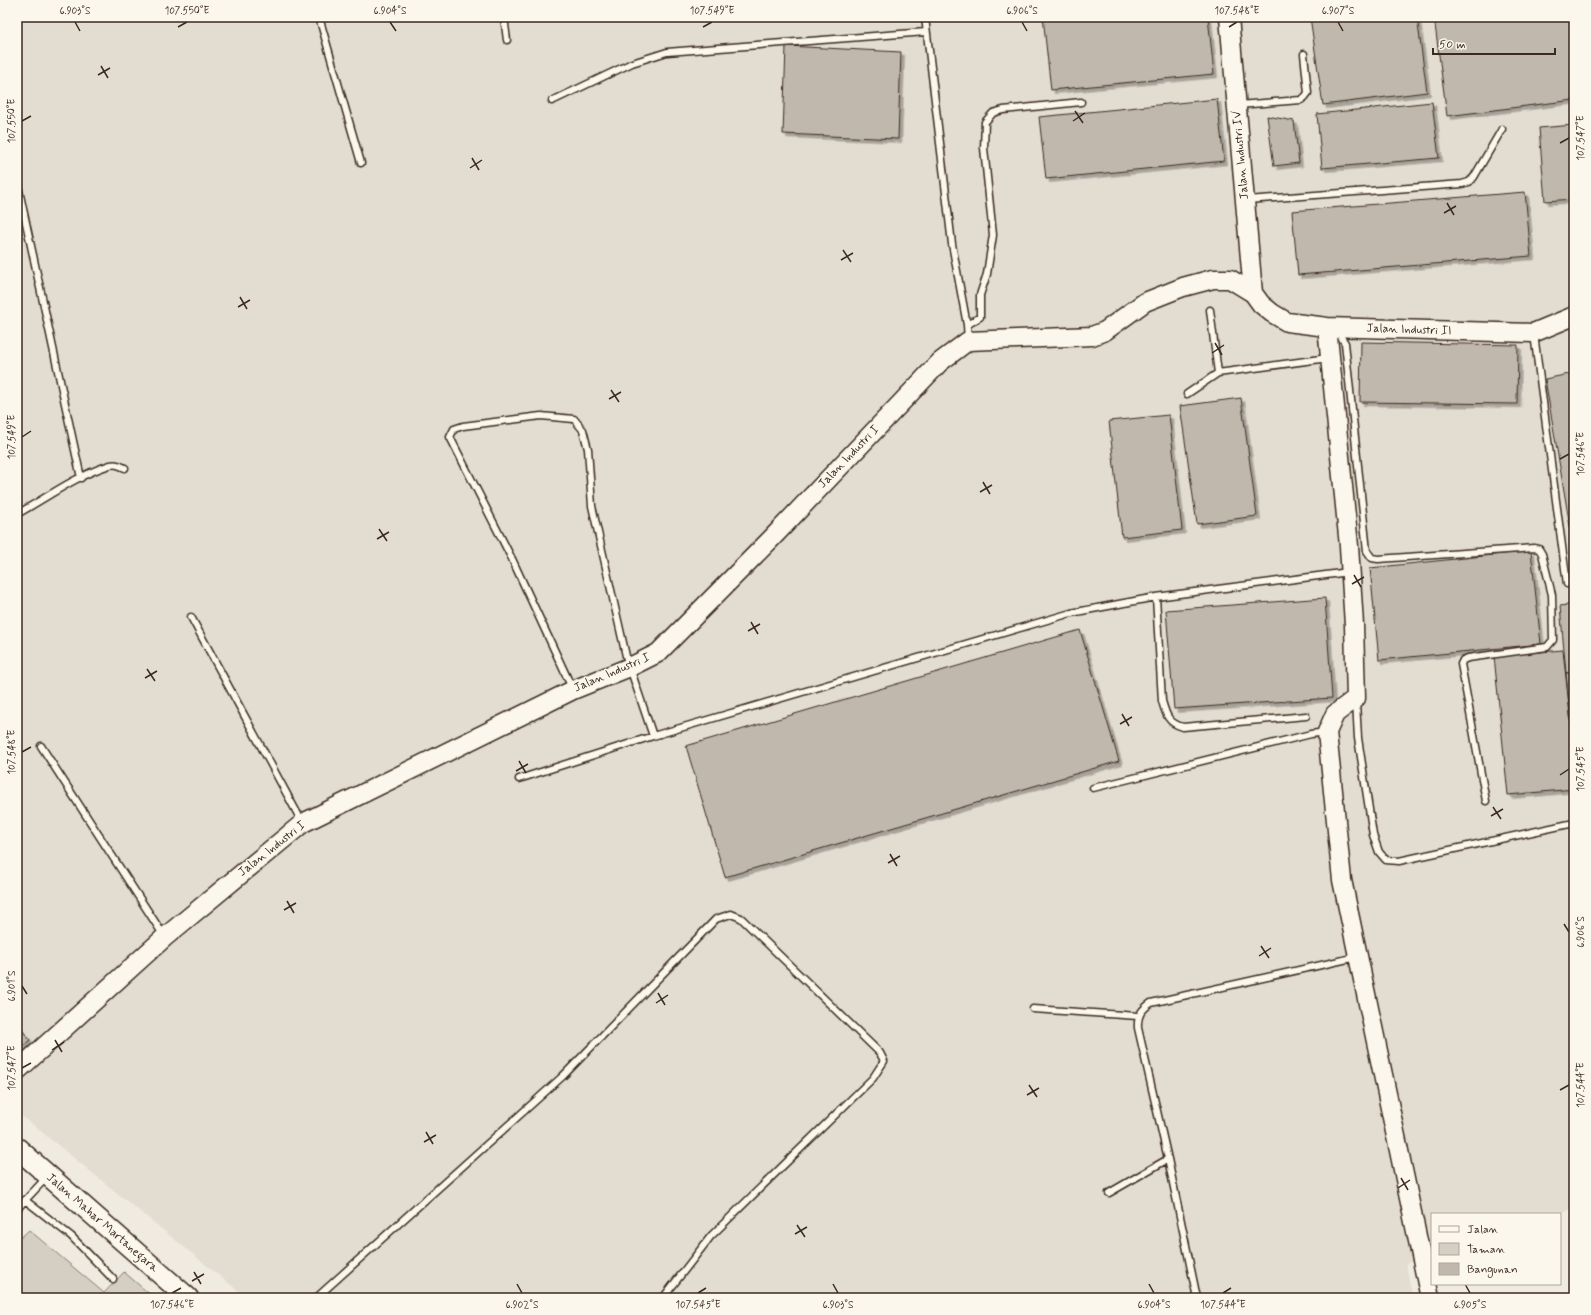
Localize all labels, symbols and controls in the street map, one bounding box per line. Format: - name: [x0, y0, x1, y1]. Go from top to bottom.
- text: 6.903°S: [59, 4, 91, 18]
- text: 107.550°E: [165, 4, 209, 18]
- text: 6.904°S: [374, 4, 407, 18]
- text: 107.549°E: [690, 4, 734, 18]
- text: 6.906°S: [1006, 4, 1038, 18]
- text: 107.548°E: [1215, 4, 1260, 18]
- text: 6.907°S: [1322, 4, 1355, 18]
- scale bar: [1433, 30, 1555, 56]
- text: 50 m: [1439, 37, 1466, 53]
- text: 107.550°E: [5, 99, 19, 143]
- street label: Jalan Industri IV: [1229, 110, 1253, 200]
- text: 107.547°E: [1574, 115, 1588, 161]
- street label: Jalan Industri II: [1366, 321, 1452, 339]
- text: 107.549°E: [5, 415, 19, 459]
- street label: Jalan Industri I: [815, 422, 883, 492]
- text: 107.546°E: [1574, 432, 1588, 476]
- street label: Jalan Industri I: [571, 650, 653, 696]
- text: 107.548°E: [5, 729, 19, 774]
- text: 107.545°E: [1574, 746, 1588, 791]
- street label: Jalan Industri I: [235, 818, 309, 880]
- text: 6.906°S: [1574, 916, 1588, 948]
- text: 6.901°S: [5, 970, 19, 1001]
- text: 107.547°E: [5, 1045, 19, 1091]
- text: 107.544°E: [1574, 1062, 1588, 1108]
- street label: Jalan Mahar Martanegara: [42, 1170, 162, 1277]
- legend: [1431, 1213, 1561, 1285]
- text: Jalan: [1467, 1222, 1499, 1238]
- text: Taman: [1467, 1242, 1506, 1258]
- text: Bangunan: [1467, 1262, 1518, 1278]
- text: 107.546°E: [150, 1298, 194, 1312]
- text: 6.902°S: [506, 1298, 539, 1312]
- text: 107.545°E: [676, 1298, 721, 1312]
- text: 6.903°S: [822, 1298, 854, 1312]
- text: 6.904°S: [1138, 1298, 1171, 1312]
- text: 107.544°E: [1200, 1298, 1246, 1312]
- text: 6.905°S: [1454, 1298, 1487, 1312]

